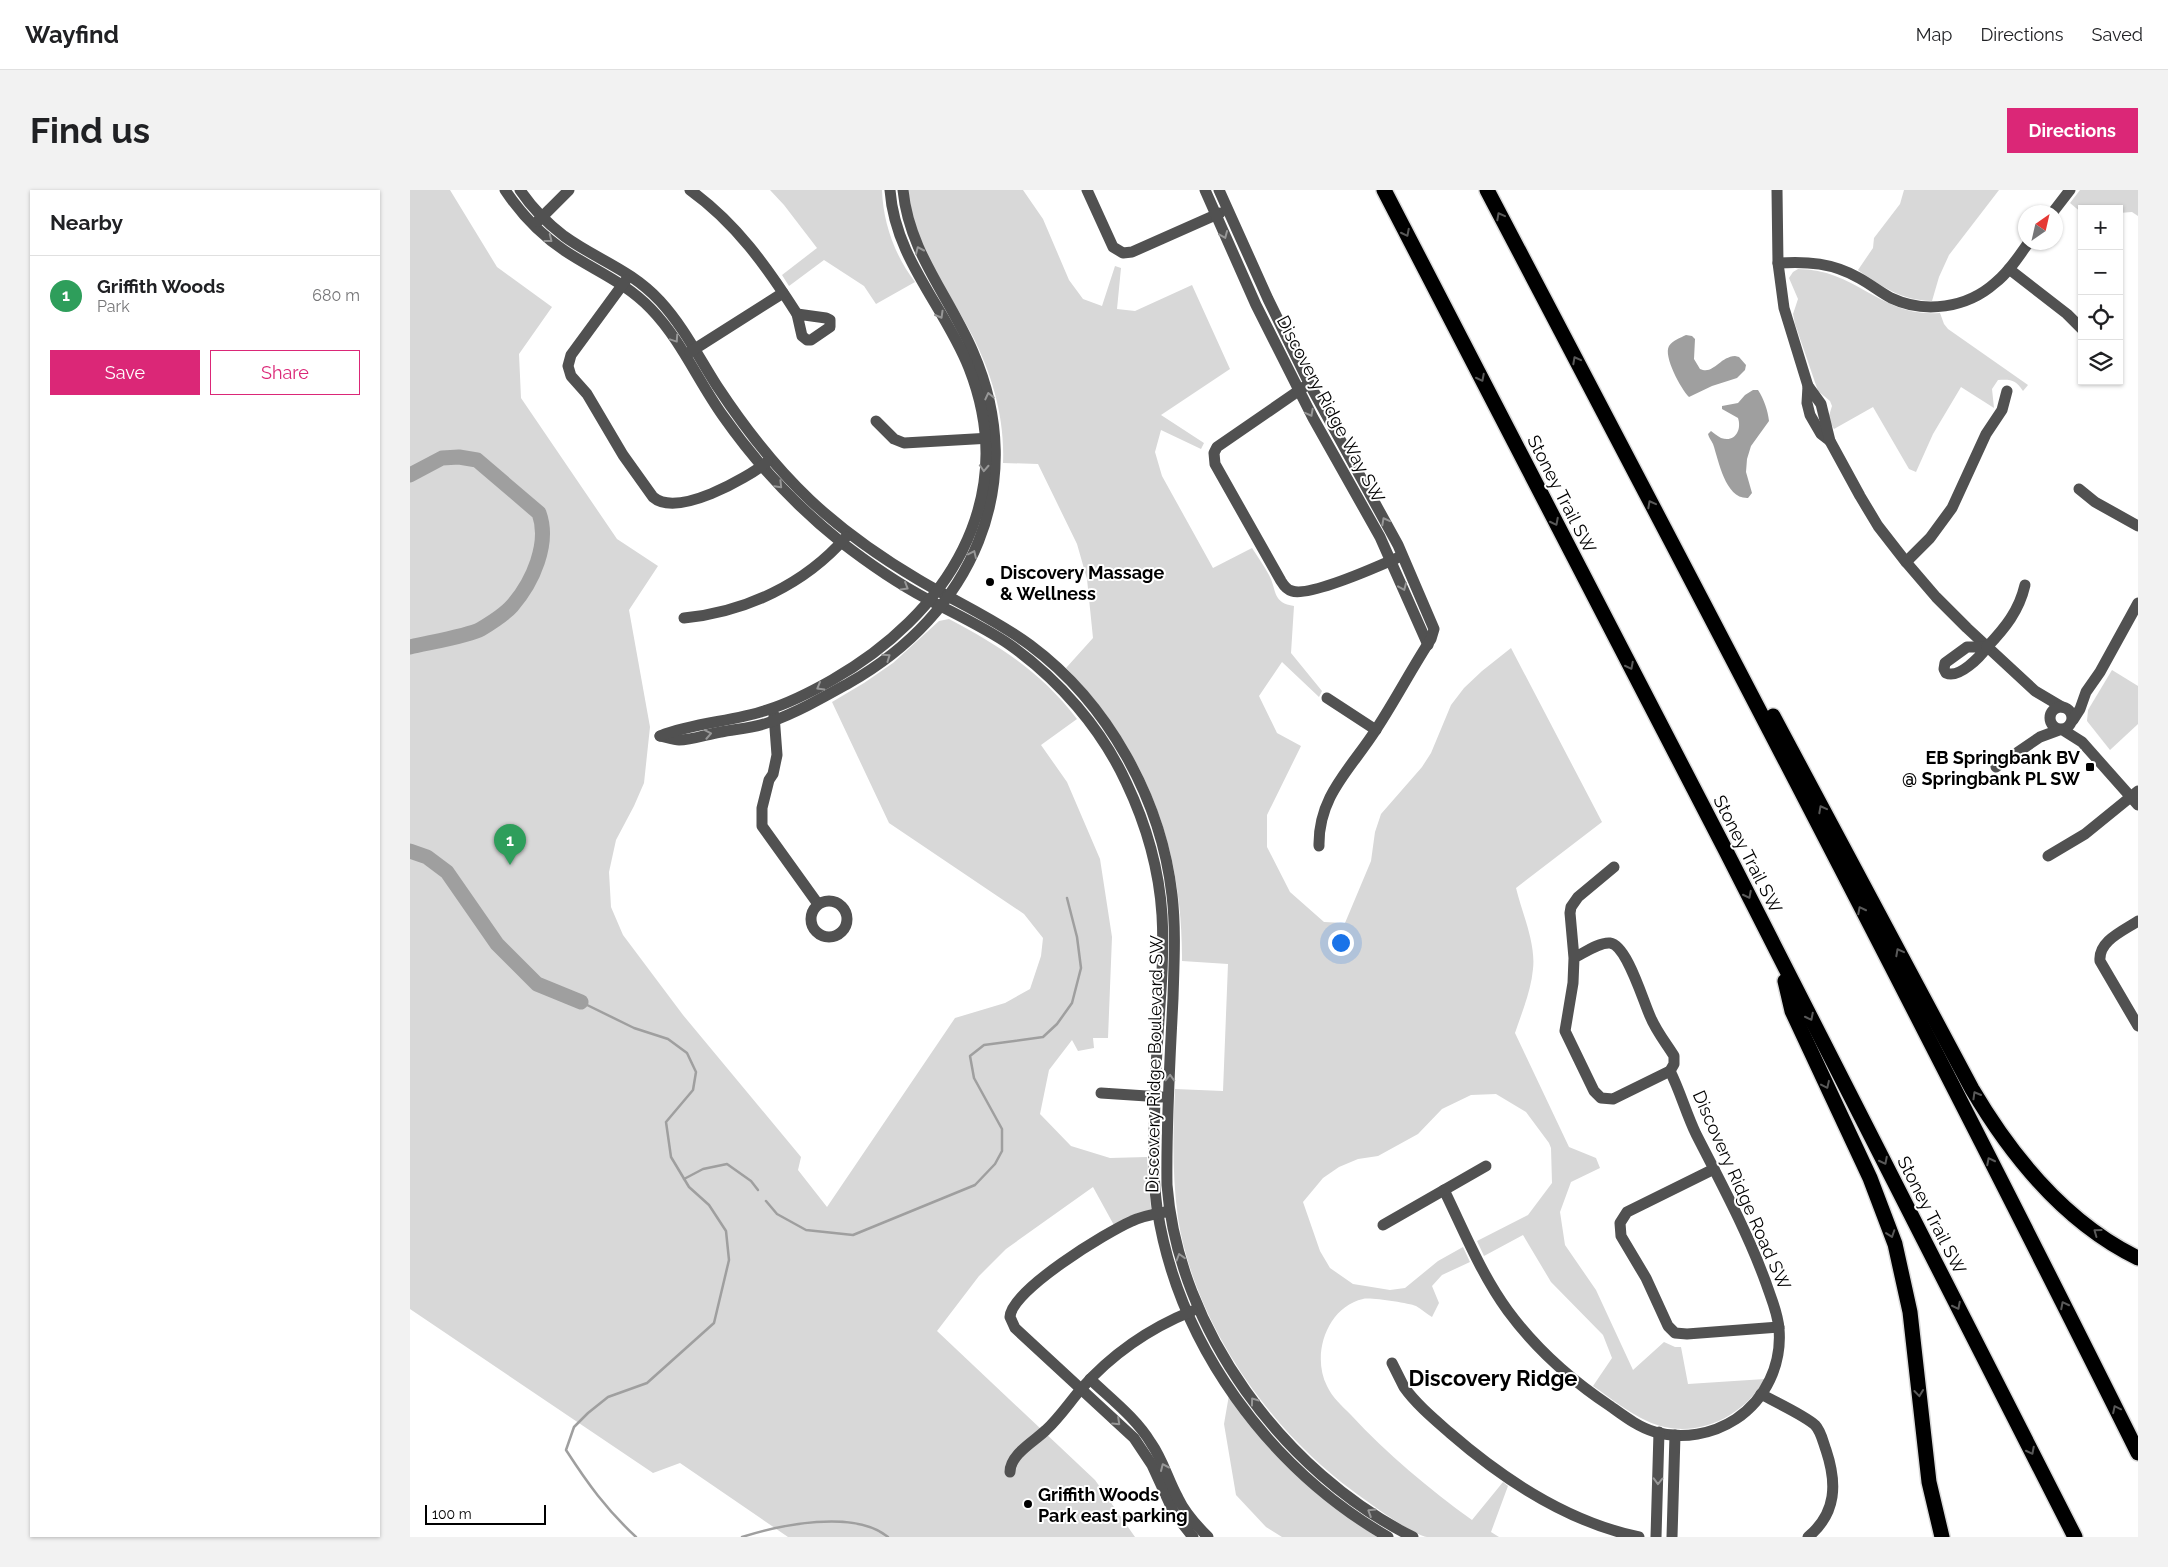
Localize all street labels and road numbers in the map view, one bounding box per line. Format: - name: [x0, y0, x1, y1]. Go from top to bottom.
- street label: Discovery Ridge Way SW: [1273, 312, 1389, 506]
- street label: Stoney Trail SW: [1523, 432, 1601, 557]
- street label: Stoney Trail SW: [1709, 792, 1787, 917]
- street label: Discovery Ridge Boulevard SW: [1141, 935, 1167, 1193]
- street label: Discovery Ridge Road SW: [1688, 1087, 1796, 1293]
- street label: Stoney Trail SW: [1893, 1153, 1971, 1278]

